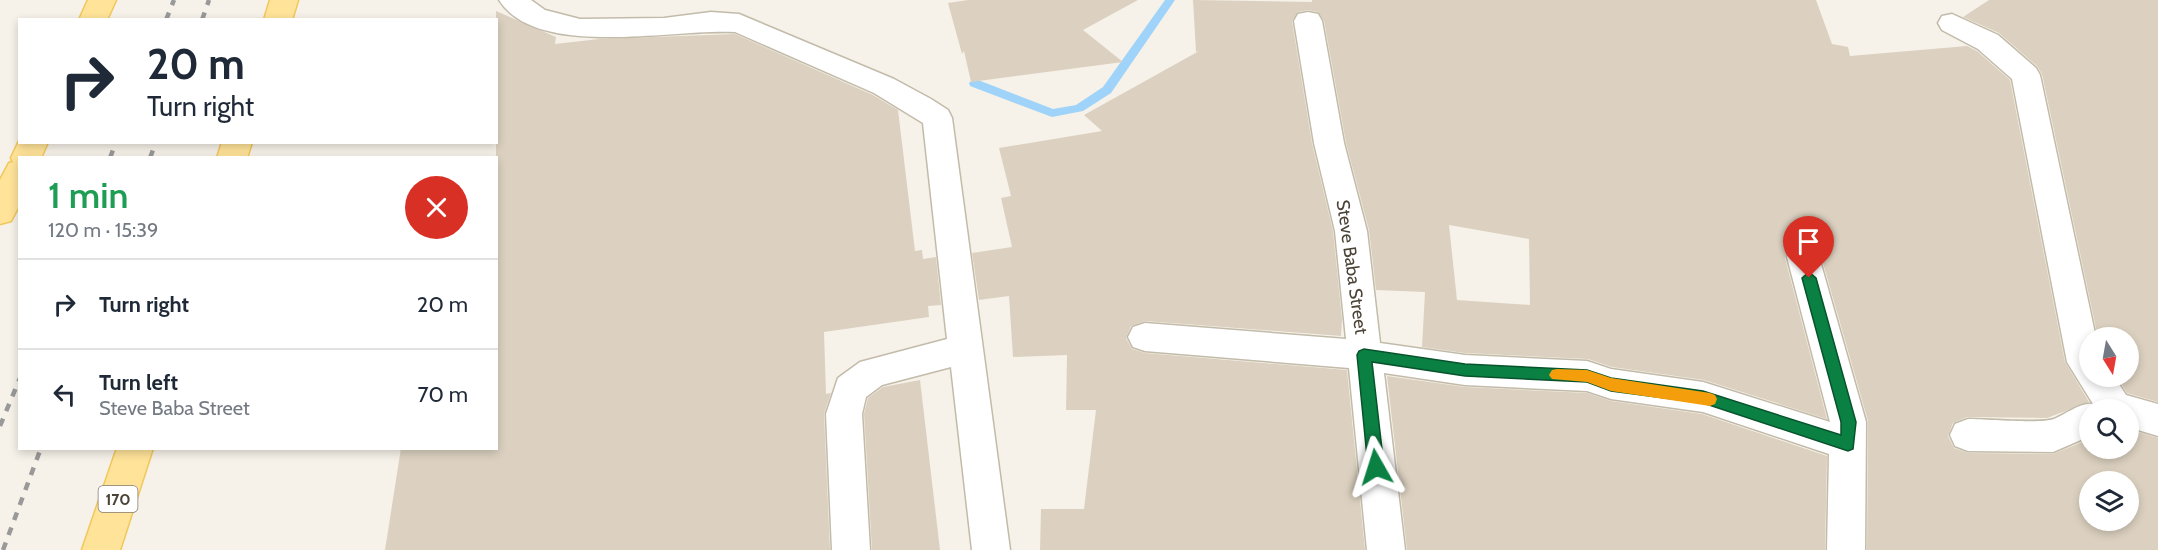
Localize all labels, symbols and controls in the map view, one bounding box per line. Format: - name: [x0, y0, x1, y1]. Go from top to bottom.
- text: 20 m: [147, 38, 245, 90]
- icon: right: [48, 42, 126, 120]
- text: Turn right: [147, 90, 254, 123]
- text: 1 min: [48, 173, 128, 217]
- button: close: [405, 176, 468, 239]
- street label: Steve Baba Street: [1332, 198, 1372, 336]
- pin: [1783, 216, 1834, 278]
- text: 120 m · 15:39: [48, 218, 158, 242]
- icon: arrive: [1792, 225, 1825, 258]
- icon: right: [48, 288, 81, 321]
- text: Turn right: [99, 291, 189, 318]
- text: 20 m: [417, 291, 468, 318]
- north arrow: [2079, 327, 2139, 387]
- map controls: [2079, 327, 2139, 531]
- text: Turn left: [99, 369, 178, 396]
- icon: left: [48, 378, 81, 411]
- text: 70 m: [418, 381, 468, 408]
- text: Steve Baba Street: [99, 396, 250, 420]
- button: search: [2079, 399, 2139, 459]
- position arrow: [1344, 435, 1408, 499]
- button: layers: [2079, 471, 2139, 531]
- road number: 170: [98, 486, 138, 512]

